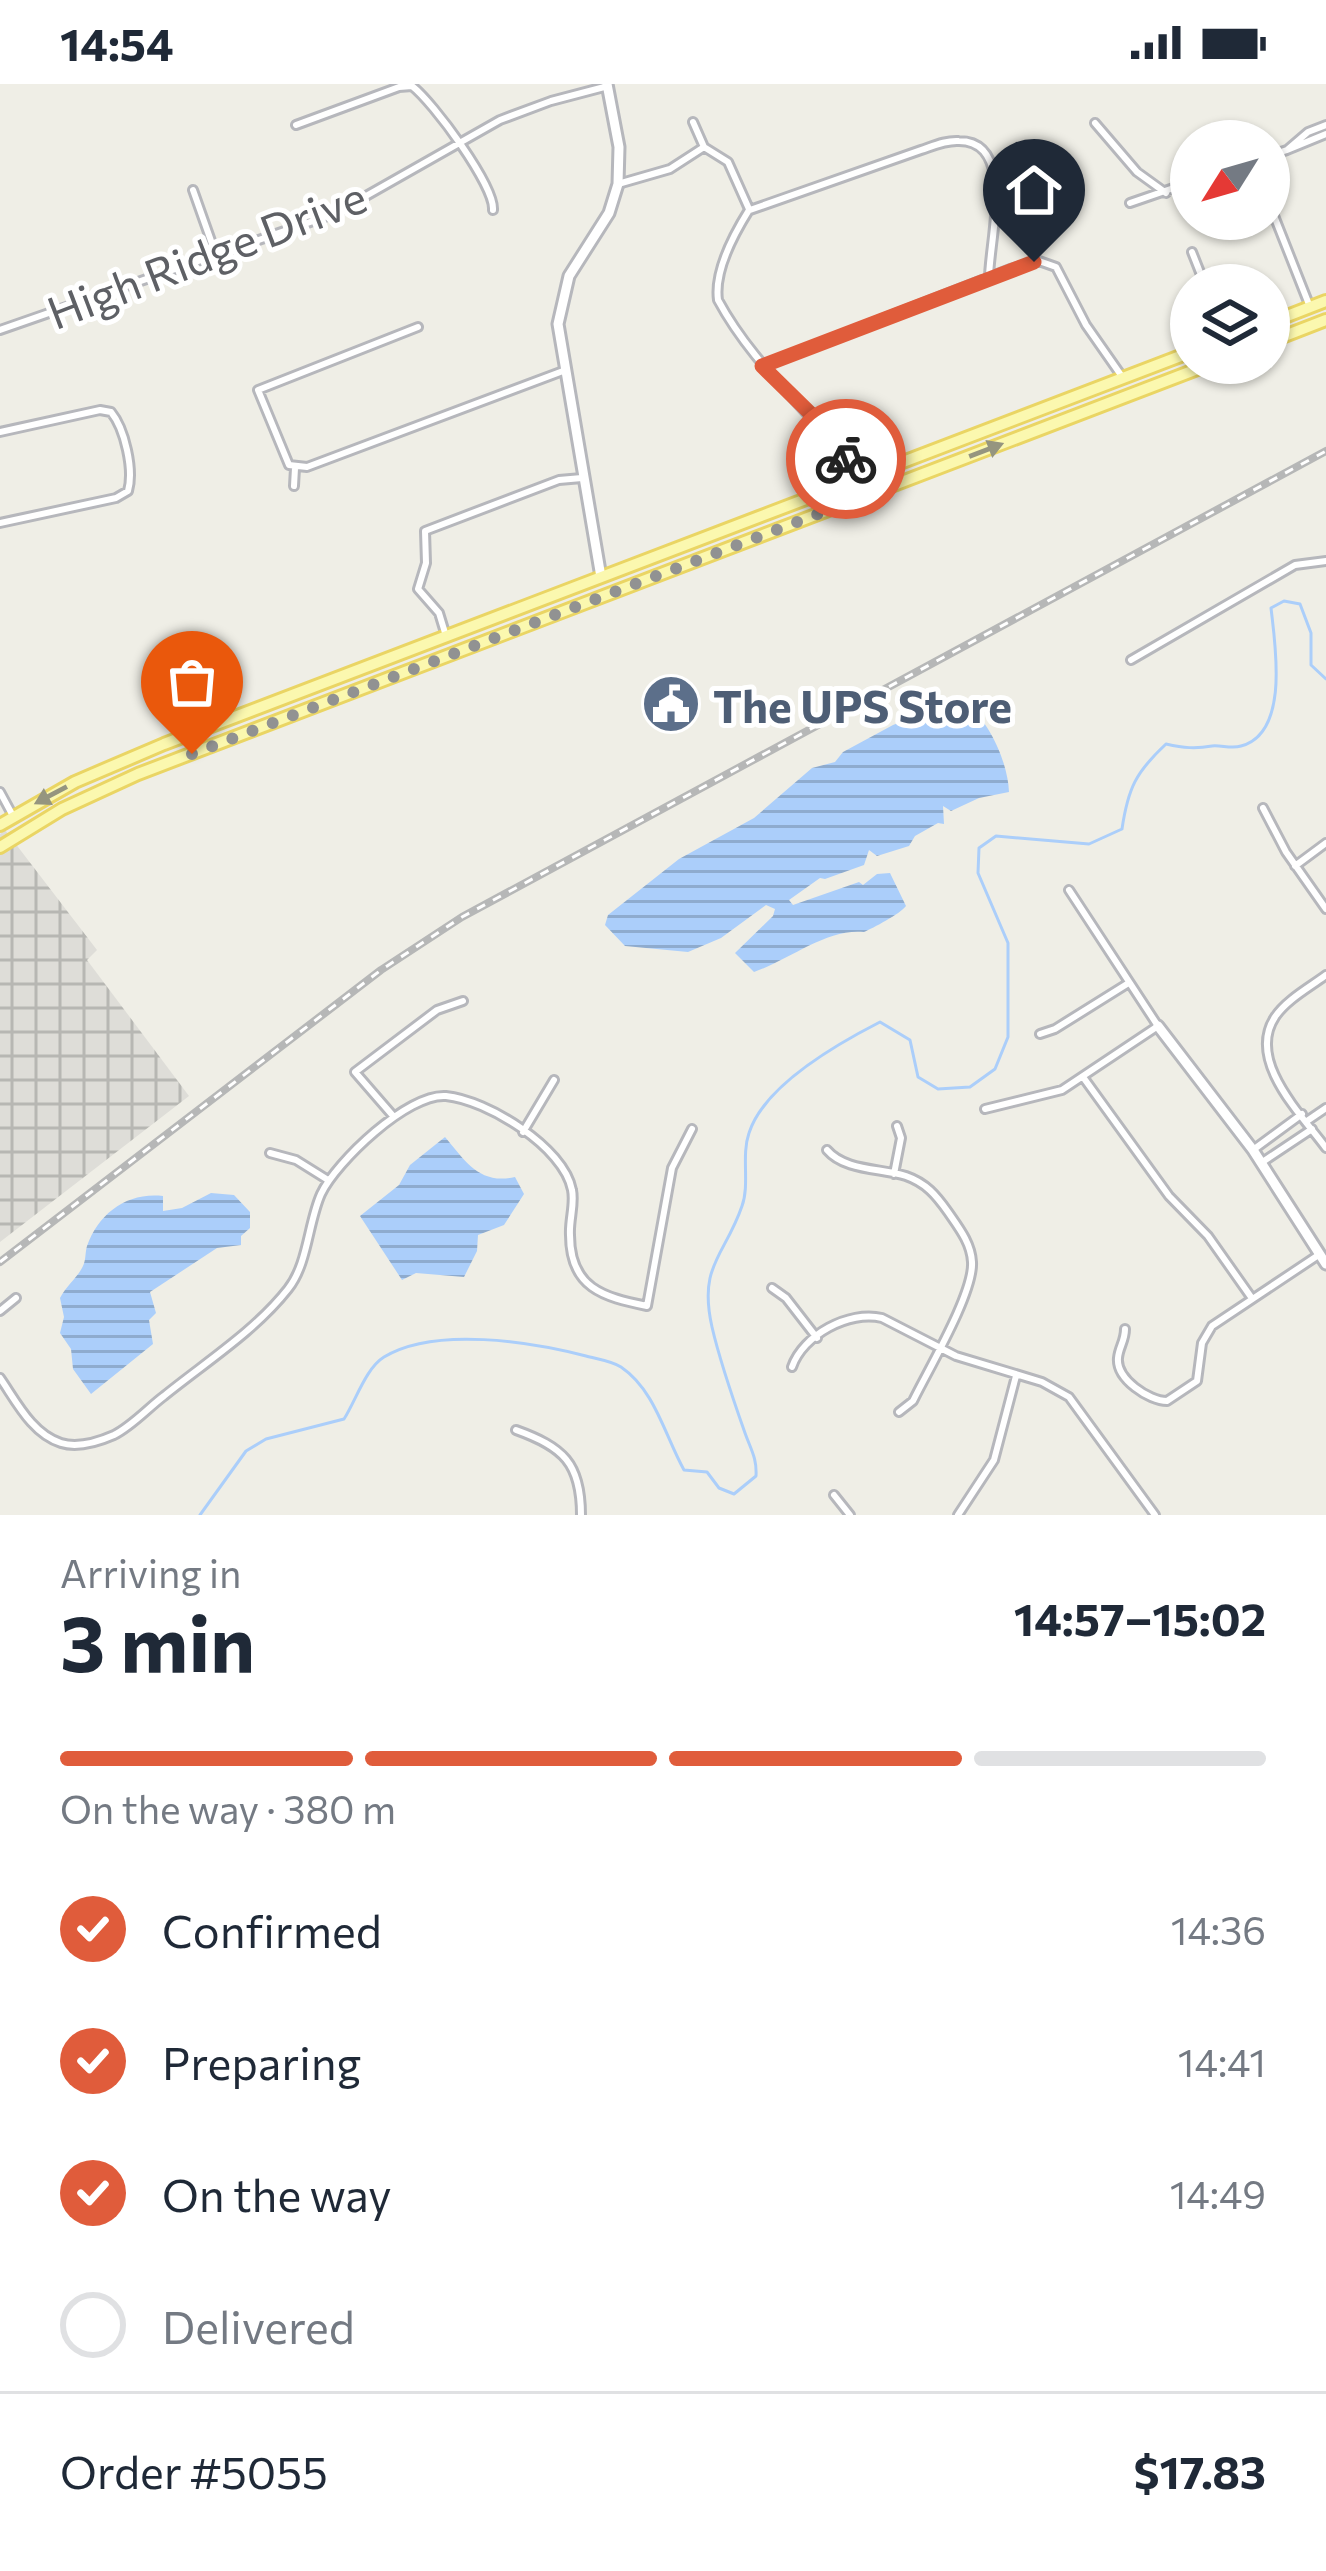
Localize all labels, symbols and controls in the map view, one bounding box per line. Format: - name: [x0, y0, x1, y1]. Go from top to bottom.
- text: 14:54: [60, 15, 174, 70]
- north arrow: [1170, 120, 1290, 240]
- map controls: [1170, 120, 1290, 384]
- pin: [983, 139, 1085, 262]
- icon: home: [1001, 157, 1067, 223]
- street label: High Ridge Drive: [39, 167, 373, 339]
- button: layers: [1170, 264, 1290, 384]
- courier: [786, 399, 906, 519]
- icon: bike: [813, 426, 879, 492]
- one-way arrow: [968, 439, 1004, 458]
- pin: [141, 631, 243, 754]
- icon: bag: [159, 649, 225, 715]
- public building icon: The UPS Store: [640, 673, 702, 735]
- place label: The UPS Store: [713, 677, 1012, 732]
- one-way arrow: [33, 784, 68, 805]
- text: Arriving in: [60, 1548, 241, 1596]
- text: 14:57–15:02: [1014, 1590, 1266, 1645]
- text: 3 min: [60, 1593, 255, 1688]
- text: On the way · 380 m: [60, 1784, 396, 1832]
- icon: check: [60, 1896, 126, 1962]
- text: Confirmed: [162, 1902, 382, 1957]
- text: 14:36: [1171, 1905, 1266, 1953]
- icon: check: [60, 2028, 126, 2094]
- text: Preparing: [162, 2034, 361, 2089]
- text: 14:41: [1178, 2037, 1266, 2085]
- icon: check: [60, 2160, 126, 2226]
- text: On the way: [162, 2166, 392, 2221]
- text: 14:49: [1170, 2169, 1266, 2217]
- text: Delivered: [162, 2298, 355, 2353]
- text: Order #5055: [60, 2443, 328, 2498]
- text: $17.83: [1134, 2443, 1266, 2498]

